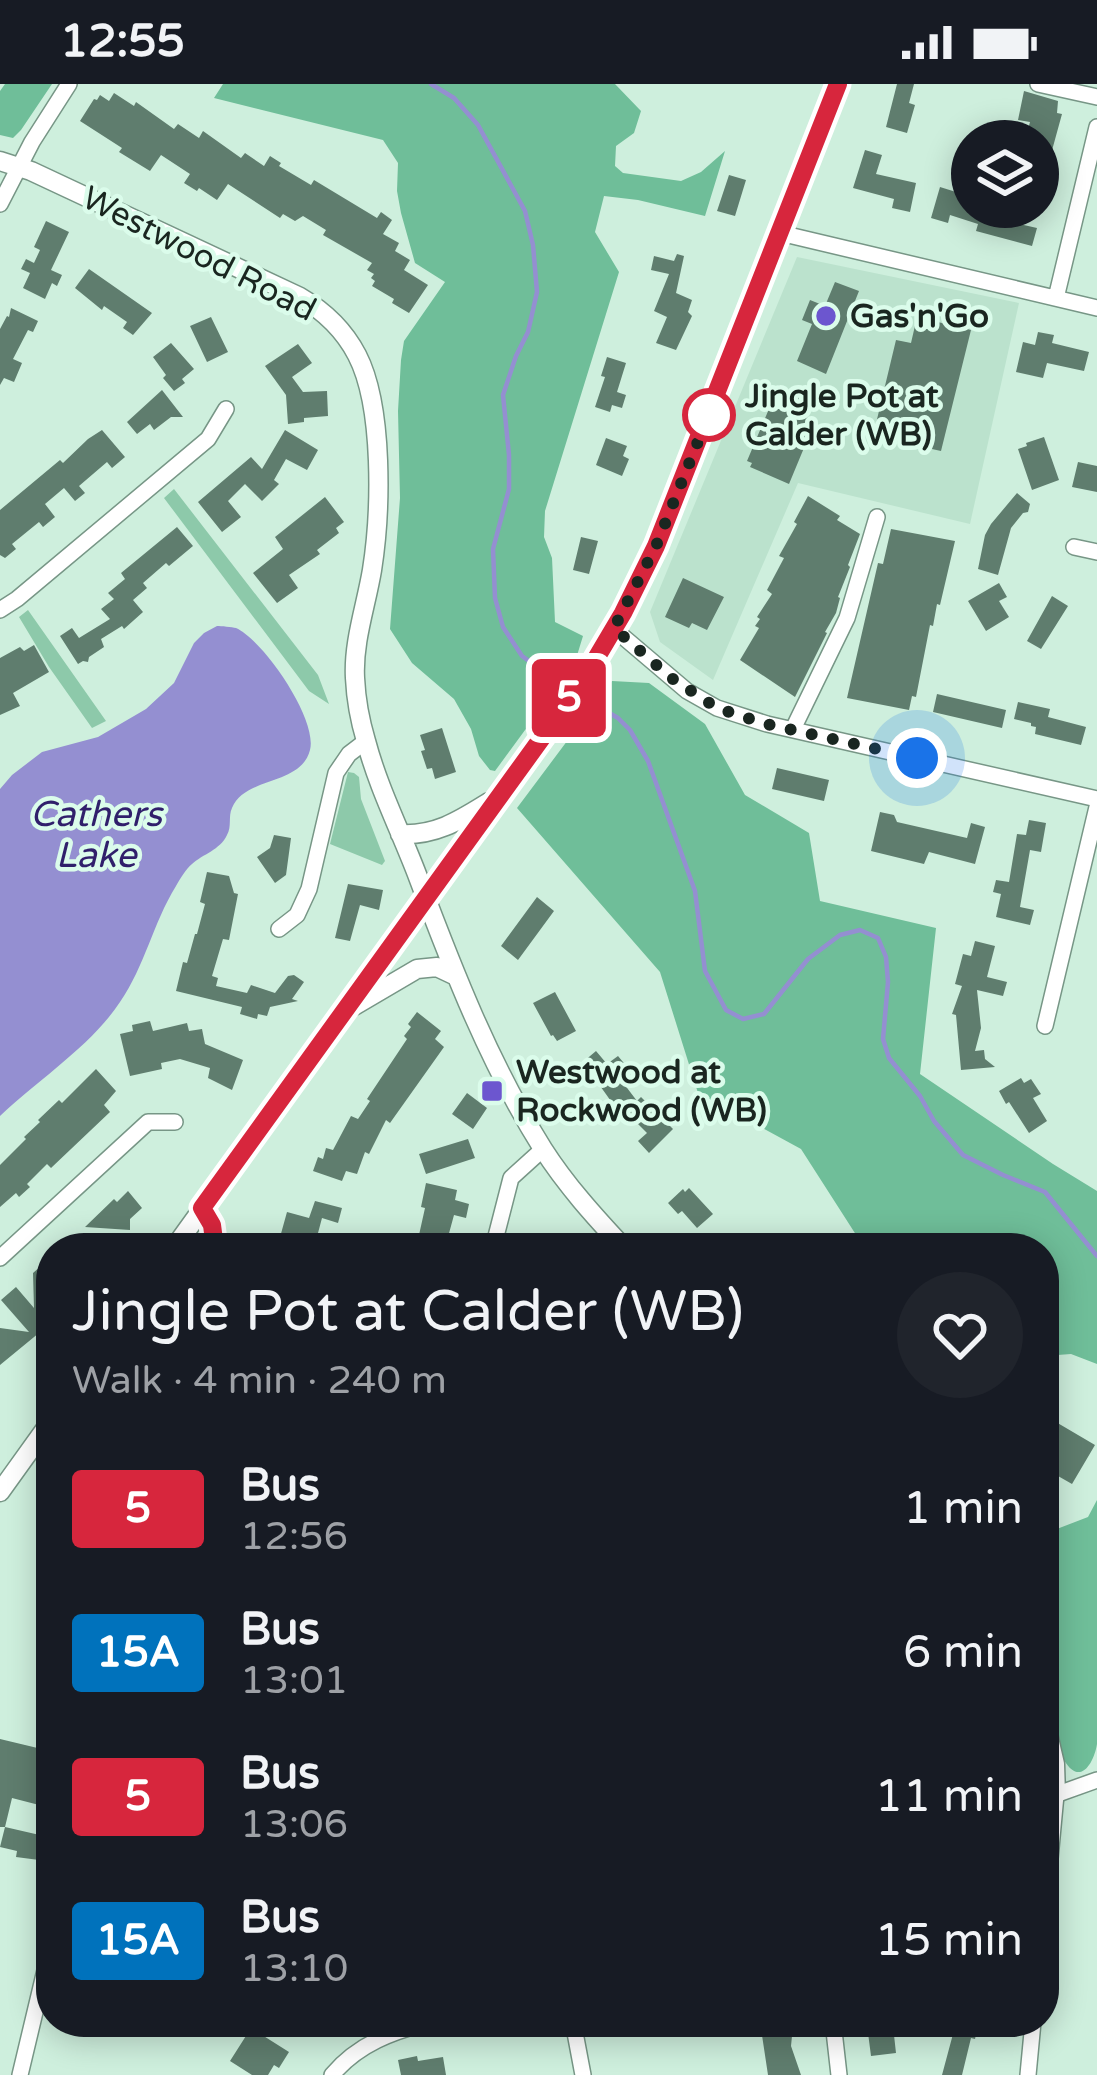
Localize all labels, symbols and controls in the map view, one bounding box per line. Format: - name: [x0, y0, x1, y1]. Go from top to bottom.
- text: 12:55: [60, 15, 185, 69]
- map controls: [951, 120, 1059, 228]
- button: layers: [951, 120, 1059, 228]
- street label: Westwood Road: [76, 178, 322, 330]
- place label: Gas'n'Go: [850, 297, 989, 336]
- marker: Gas'n'Go: [813, 303, 839, 329]
- place label: Jingle Pot at Calder (WB): [744, 377, 939, 454]
- marker: Jingle Pot at Calder (WB): [684, 390, 734, 440]
- line badge: 5: [530, 659, 608, 737]
- text: 5: [556, 672, 582, 723]
- your location: [887, 728, 947, 788]
- water label: Cathers Lake: [30, 793, 165, 877]
- place label: Westwood at Rockwood (WB): [516, 1053, 767, 1130]
- marker: Westwood at Rockwood (WB): [479, 1078, 505, 1104]
- button: heart: [897, 1272, 1023, 1398]
- text: Jingle Pot at Calder (WB): [72, 1278, 744, 1346]
- text: Walk · 4 min · 240 m: [72, 1357, 447, 1404]
- text: Bus: [240, 1459, 320, 1513]
- text: 1 min: [903, 1482, 1023, 1536]
- text: 5: [125, 1483, 151, 1534]
- text: 12:56: [240, 1513, 348, 1560]
- text: Bus: [240, 1603, 320, 1657]
- text: 6 min: [903, 1626, 1023, 1680]
- text: 15A: [96, 1627, 180, 1678]
- text: 13:01: [240, 1657, 348, 1704]
- text: Bus: [240, 1747, 320, 1801]
- text: 11 min: [875, 1770, 1023, 1824]
- text: 5: [125, 1771, 151, 1822]
- text: 13:06: [240, 1801, 348, 1848]
- text: Bus: [240, 1891, 320, 1945]
- text: 15 min: [875, 1914, 1023, 1968]
- text: 15A: [96, 1915, 180, 1966]
- text: 13:10: [240, 1945, 348, 1992]

